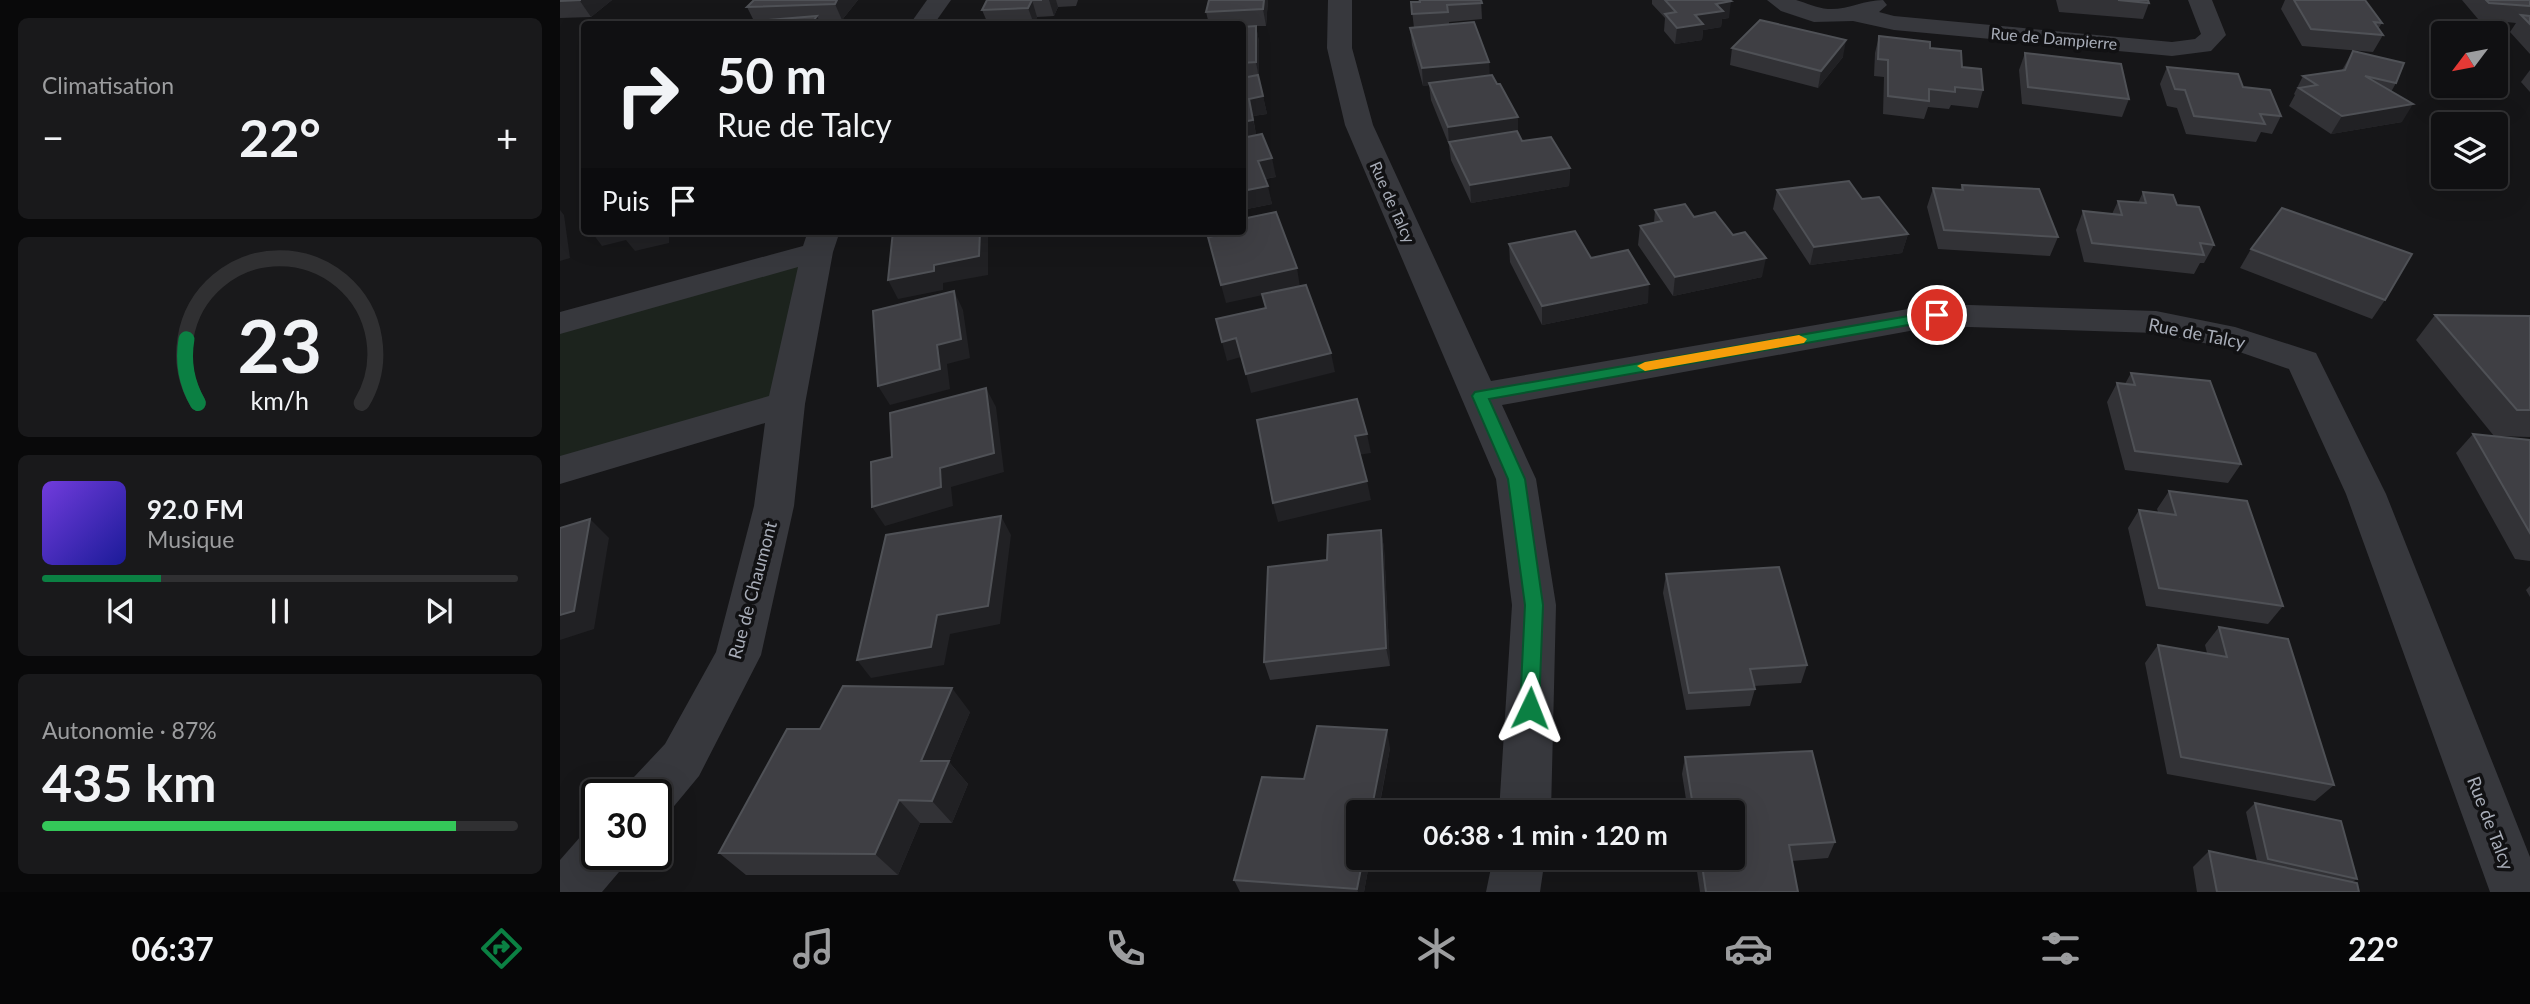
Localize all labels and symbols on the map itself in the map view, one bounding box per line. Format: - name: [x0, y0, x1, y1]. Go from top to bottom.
- north arrow: [2431, 21, 2508, 98]
- street label: Rue de Dampierre: [1990, 23, 2118, 53]
- street label: Rue de Talcy: [1367, 158, 1420, 246]
- pin: [1907, 285, 1967, 345]
- street label: Rue de Talcy: [2147, 313, 2248, 353]
- street label: Rue de Chaumont: [723, 518, 781, 661]
- position arrow: [1493, 671, 1567, 745]
- street label: Rue de Talcy: [2463, 773, 2519, 874]
- speed limit sign: 30: [581, 779, 672, 870]

